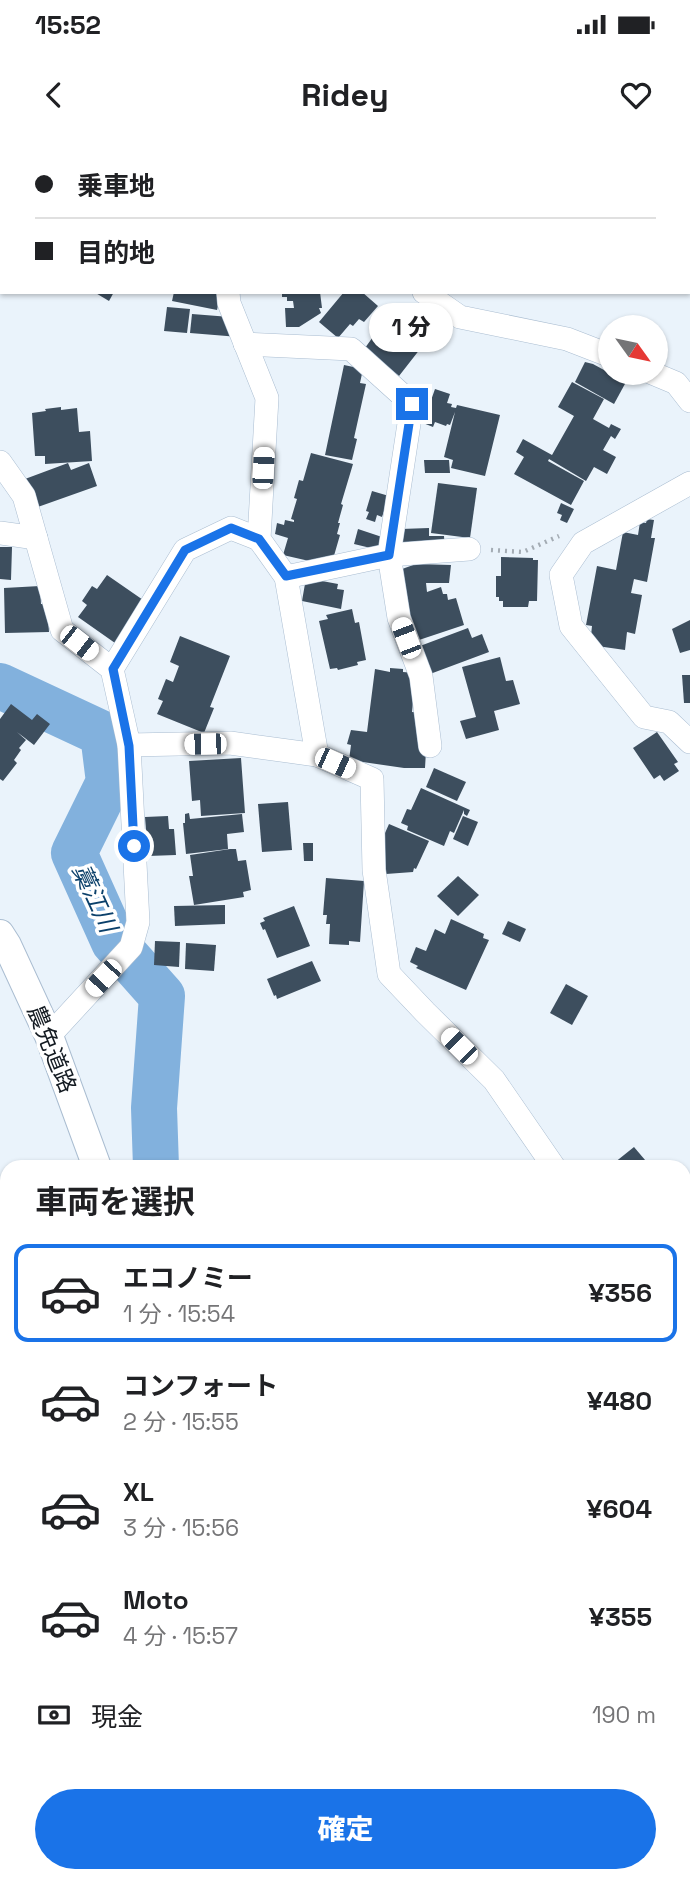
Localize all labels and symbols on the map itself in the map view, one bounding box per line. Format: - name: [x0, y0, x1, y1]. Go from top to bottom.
- callout: 1 分: [370, 302, 454, 352]
- north arrow: [598, 315, 668, 385]
- route end: [396, 388, 428, 420]
- car: [252, 446, 275, 490]
- car: [389, 615, 424, 661]
- car: [56, 622, 103, 664]
- car: [184, 733, 227, 755]
- car: [312, 745, 359, 781]
- route start: [118, 830, 150, 862]
- water label: 藁江川: [66, 859, 126, 940]
- car: [81, 955, 126, 1001]
- street label: 農免道路: [21, 1001, 83, 1097]
- car: [437, 1024, 482, 1068]

